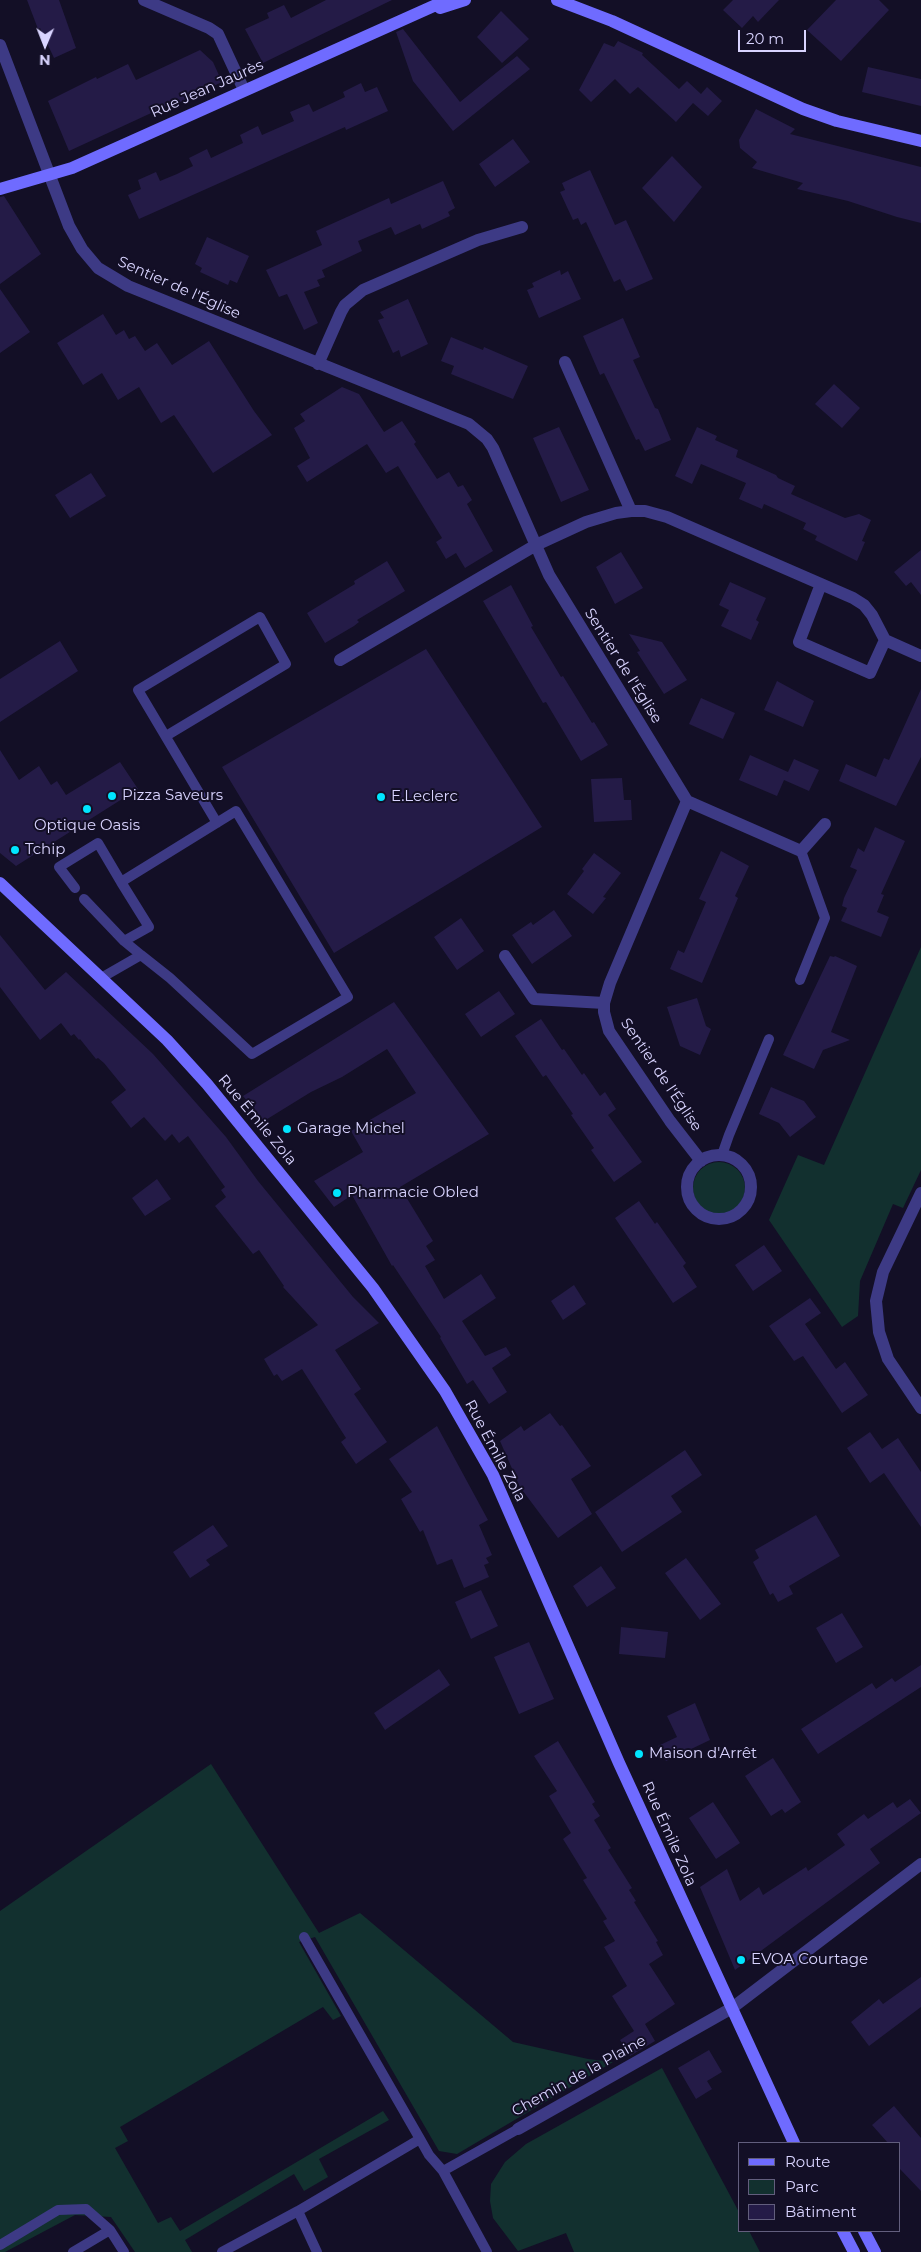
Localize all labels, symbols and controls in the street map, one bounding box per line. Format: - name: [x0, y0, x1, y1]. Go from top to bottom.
- north arrow: [20, 20, 70, 70]
- scale bar: [741, 20, 808, 52]
- text: 20 m: [746, 29, 784, 48]
- text: N: [39, 51, 51, 69]
- street label: Rue Jean Jaurès: [148, 56, 266, 122]
- street label: Sentier de l'Église: [115, 253, 243, 323]
- street label: Sentier de l'Église: [580, 605, 666, 727]
- place label: Pizza Saveurs: [122, 787, 223, 805]
- place label: E.Leclerc: [391, 788, 458, 806]
- marker: Pizza Saveurs: [106, 790, 118, 802]
- marker: E.Leclerc: [375, 791, 387, 803]
- marker: Optique Oasis: [81, 803, 93, 815]
- place label: Optique Oasis: [34, 817, 140, 835]
- place label: Tchip: [25, 841, 65, 859]
- marker: Tchip: [9, 844, 21, 856]
- street label: Sentier de l'Église: [617, 1015, 705, 1135]
- street label: Rue Émile Zola: [214, 1071, 300, 1169]
- place label: Garage Michel: [297, 1120, 405, 1138]
- marker: Garage Michel: [281, 1123, 293, 1135]
- place label: Pharmacie Obled: [347, 1184, 479, 1202]
- marker: Pharmacie Obled: [331, 1187, 343, 1199]
- street label: Rue Émile Zola: [461, 1397, 529, 1505]
- place label: Maison d'Arrêt: [649, 1745, 757, 1763]
- marker: Maison d'Arrêt: [633, 1748, 645, 1760]
- street label: Rue Émile Zola: [638, 1779, 700, 1889]
- place label: EVOA Courtage: [751, 1951, 868, 1969]
- marker: EVOA Courtage: [735, 1954, 747, 1966]
- street label: Chemin de la Plaine: [509, 2032, 649, 2120]
- legend: [738, 2142, 901, 2232]
- text: Route: [785, 2152, 830, 2171]
- text: Parc: [785, 2177, 819, 2196]
- text: Bâtiment: [785, 2202, 857, 2221]

